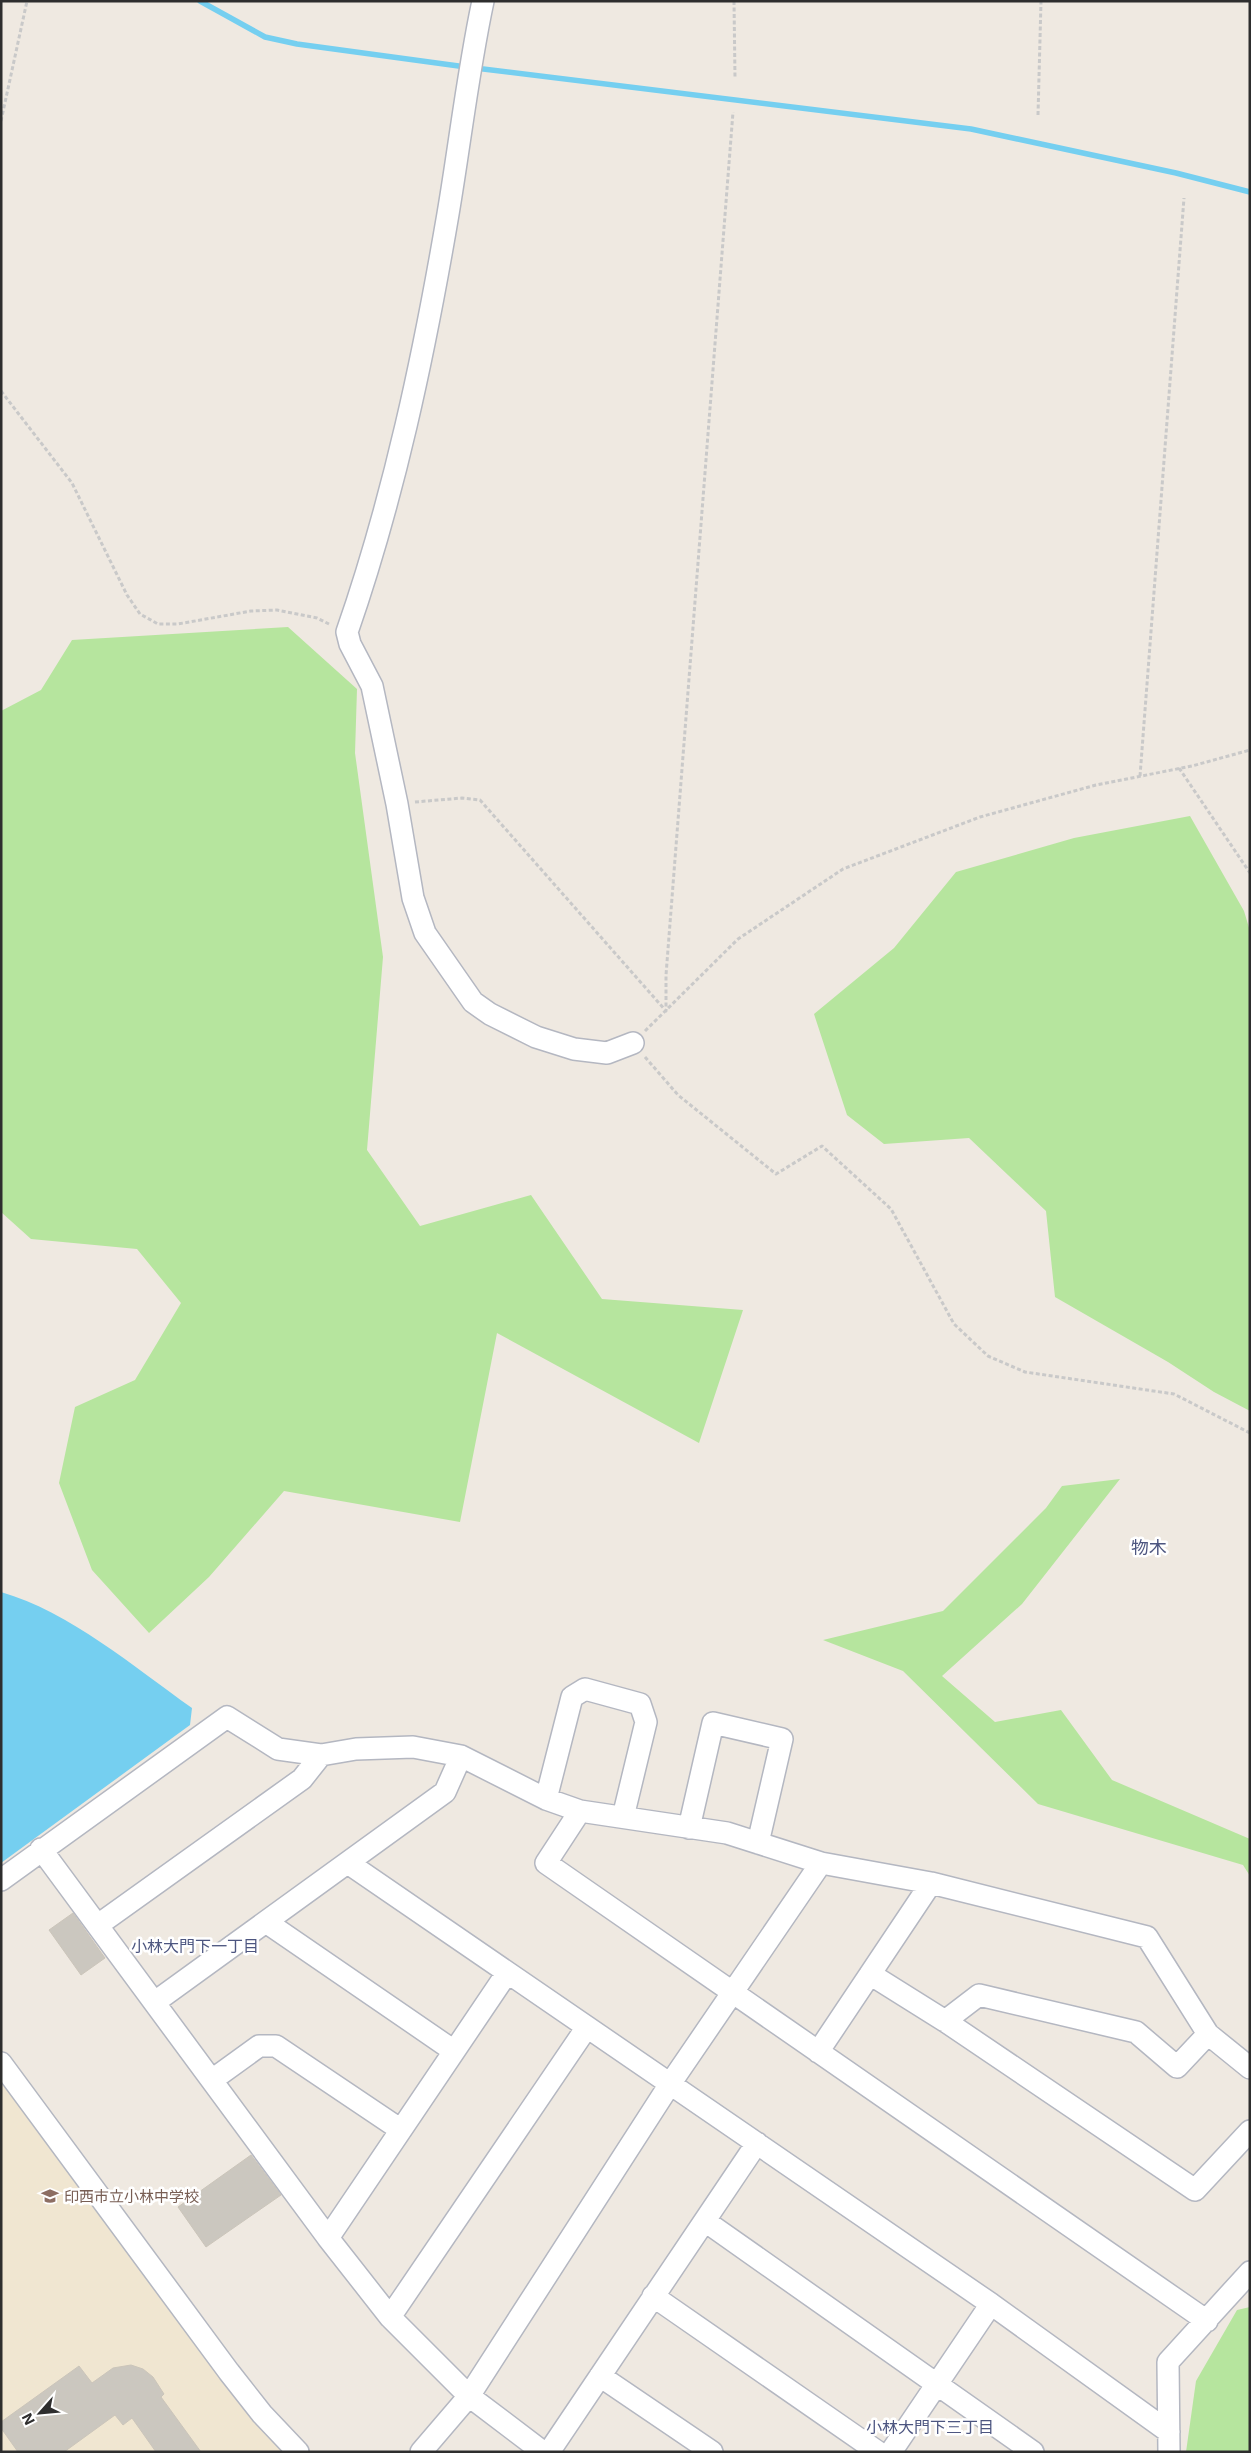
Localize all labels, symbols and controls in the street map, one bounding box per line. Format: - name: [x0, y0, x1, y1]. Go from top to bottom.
- district label: 物木: [1131, 1537, 1167, 1558]
- district label: 小林大門下一丁目: [131, 1936, 259, 1956]
- school or university icon: 印西市立小林中学校: [40, 2186, 60, 2206]
- place label: 印西市立小林中学校: [64, 2187, 199, 2206]
- north arrow: [15, 2388, 65, 2438]
- text: N: [18, 2411, 38, 2428]
- district label: 小林大門下三丁目: [866, 2417, 994, 2437]

